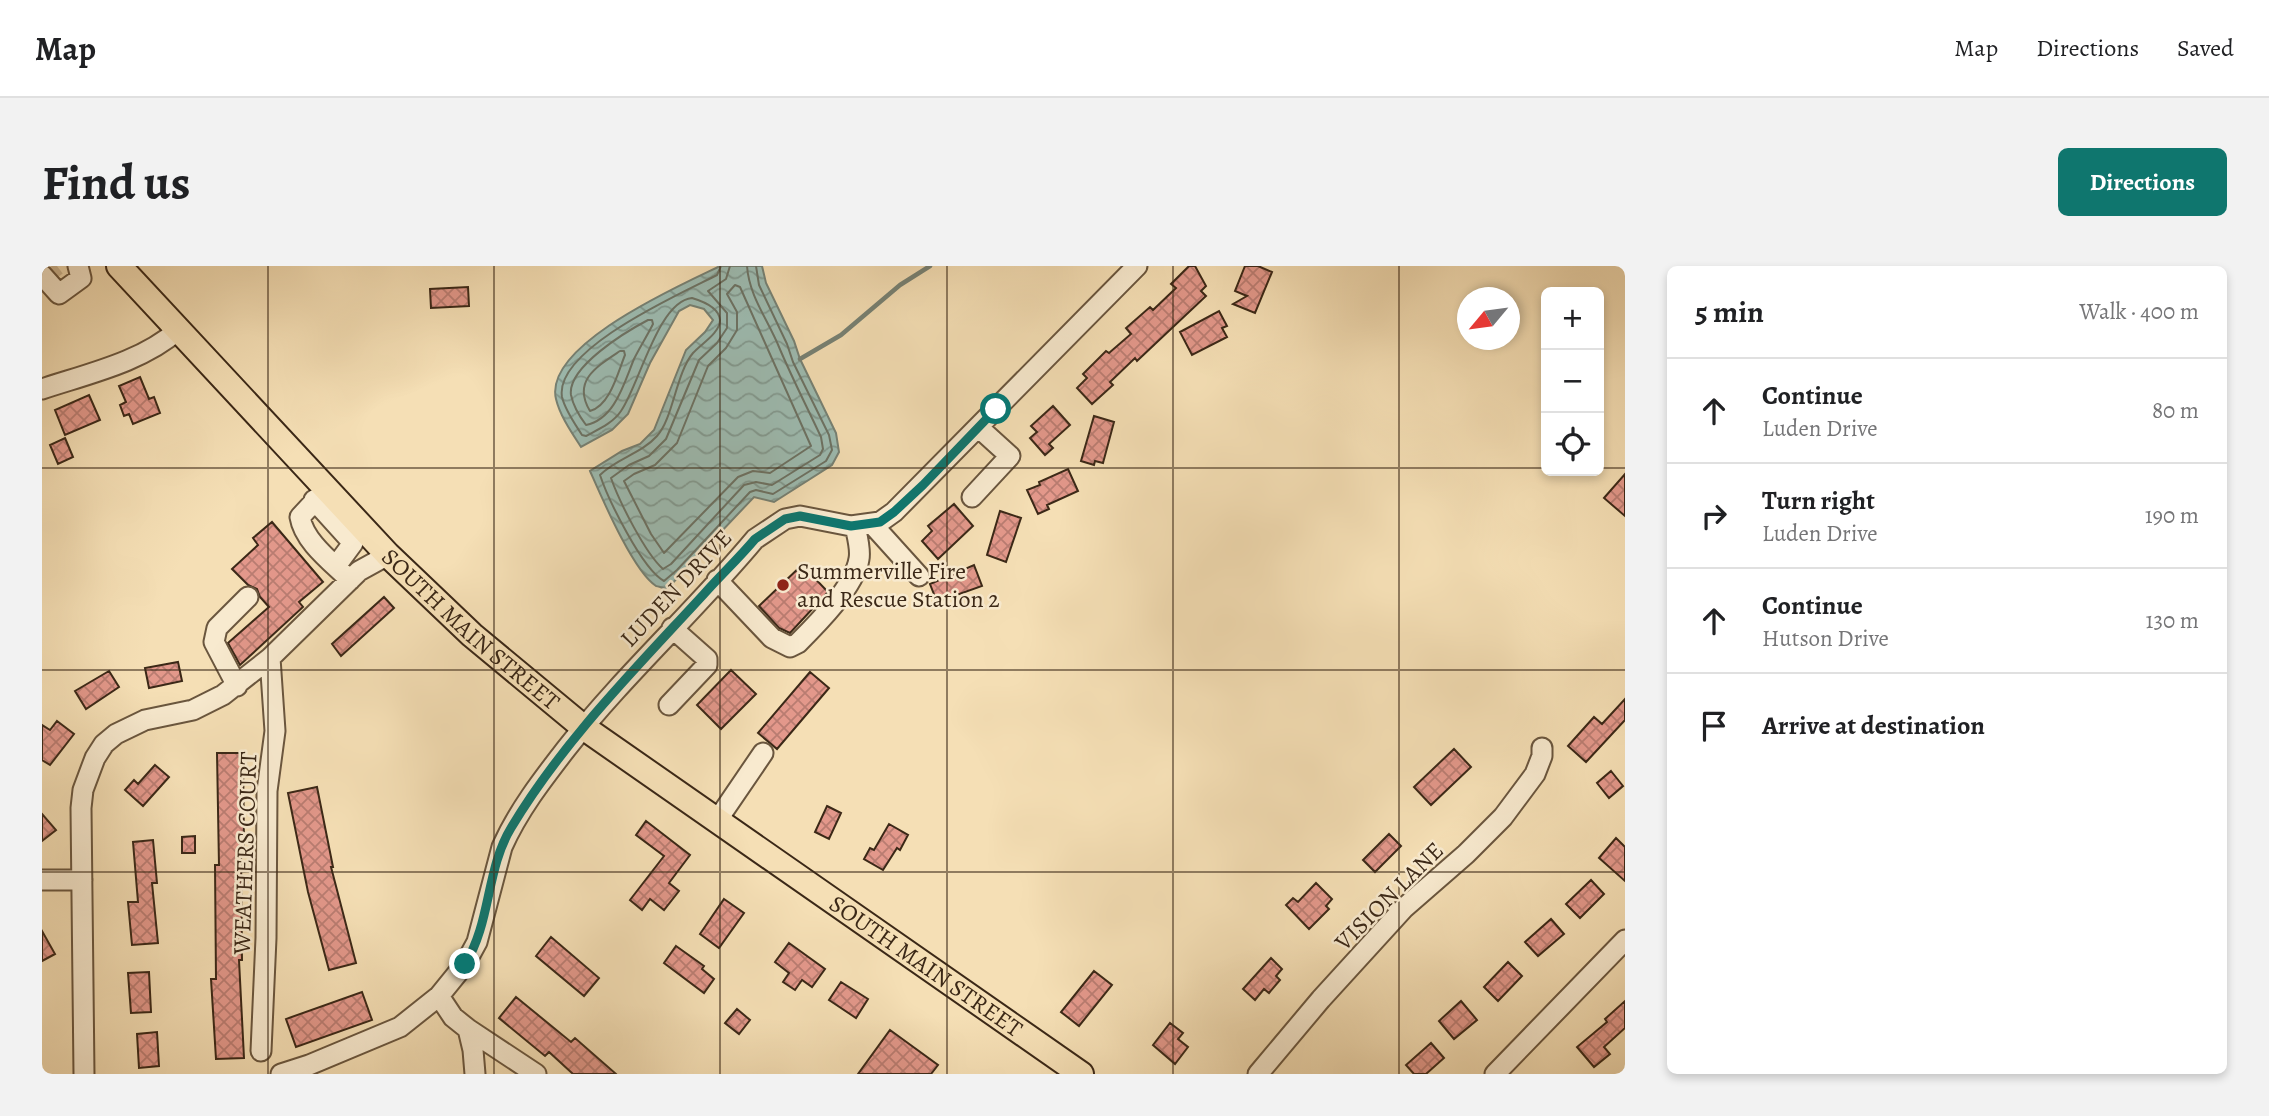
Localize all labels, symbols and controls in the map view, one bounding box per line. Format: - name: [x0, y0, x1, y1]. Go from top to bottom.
- text: Map: [35, 26, 96, 71]
- text: Map: [1954, 32, 1998, 64]
- text: Directions: [2036, 32, 2139, 64]
- text: Saved: [2177, 32, 2234, 64]
- button: Directions: [2058, 148, 2227, 216]
- text: Find us: [42, 149, 190, 216]
- north arrow: [1457, 287, 1520, 350]
- map controls: [1541, 287, 1604, 476]
- button: +: [1541, 287, 1604, 350]
- text: 5 min: [1695, 292, 1764, 332]
- text: Walk · 400 m: [2079, 296, 2199, 327]
- button: −: [1541, 350, 1604, 413]
- text: Continue: [1762, 378, 1863, 413]
- icon: ahead: [1695, 392, 1733, 430]
- route start: [980, 393, 1011, 424]
- text: 80 m: [2152, 395, 2199, 426]
- button: locate: [1541, 413, 1604, 476]
- text: Luden Drive: [1762, 413, 1878, 444]
- text: Turn right: [1762, 483, 1875, 518]
- icon: right: [1695, 497, 1733, 535]
- text: 190 m: [2145, 500, 2199, 531]
- text: Luden Drive: [1762, 518, 1878, 549]
- street label: LUDEN DRIVE: [613, 522, 739, 654]
- street label: SOUTH MAIN STREET: [375, 541, 567, 717]
- place label: Summerville Fire and Rescue Station 2: [797, 555, 1000, 615]
- marker: Summerville Fire and Rescue Station 2: [775, 577, 791, 593]
- text: Continue: [1762, 588, 1863, 623]
- icon: ahead: [1695, 602, 1733, 640]
- text: 130 m: [2146, 605, 2199, 636]
- text: Hutson Drive: [1762, 623, 1889, 654]
- icon: arrive: [1695, 707, 1733, 745]
- text: Arrive at destination: [1762, 708, 1985, 743]
- street label: WEATHERS COURT: [225, 751, 265, 956]
- street label: VISION LANE: [1327, 835, 1450, 958]
- street label: SOUTH MAIN STREET: [823, 887, 1029, 1044]
- route end: [449, 948, 480, 979]

